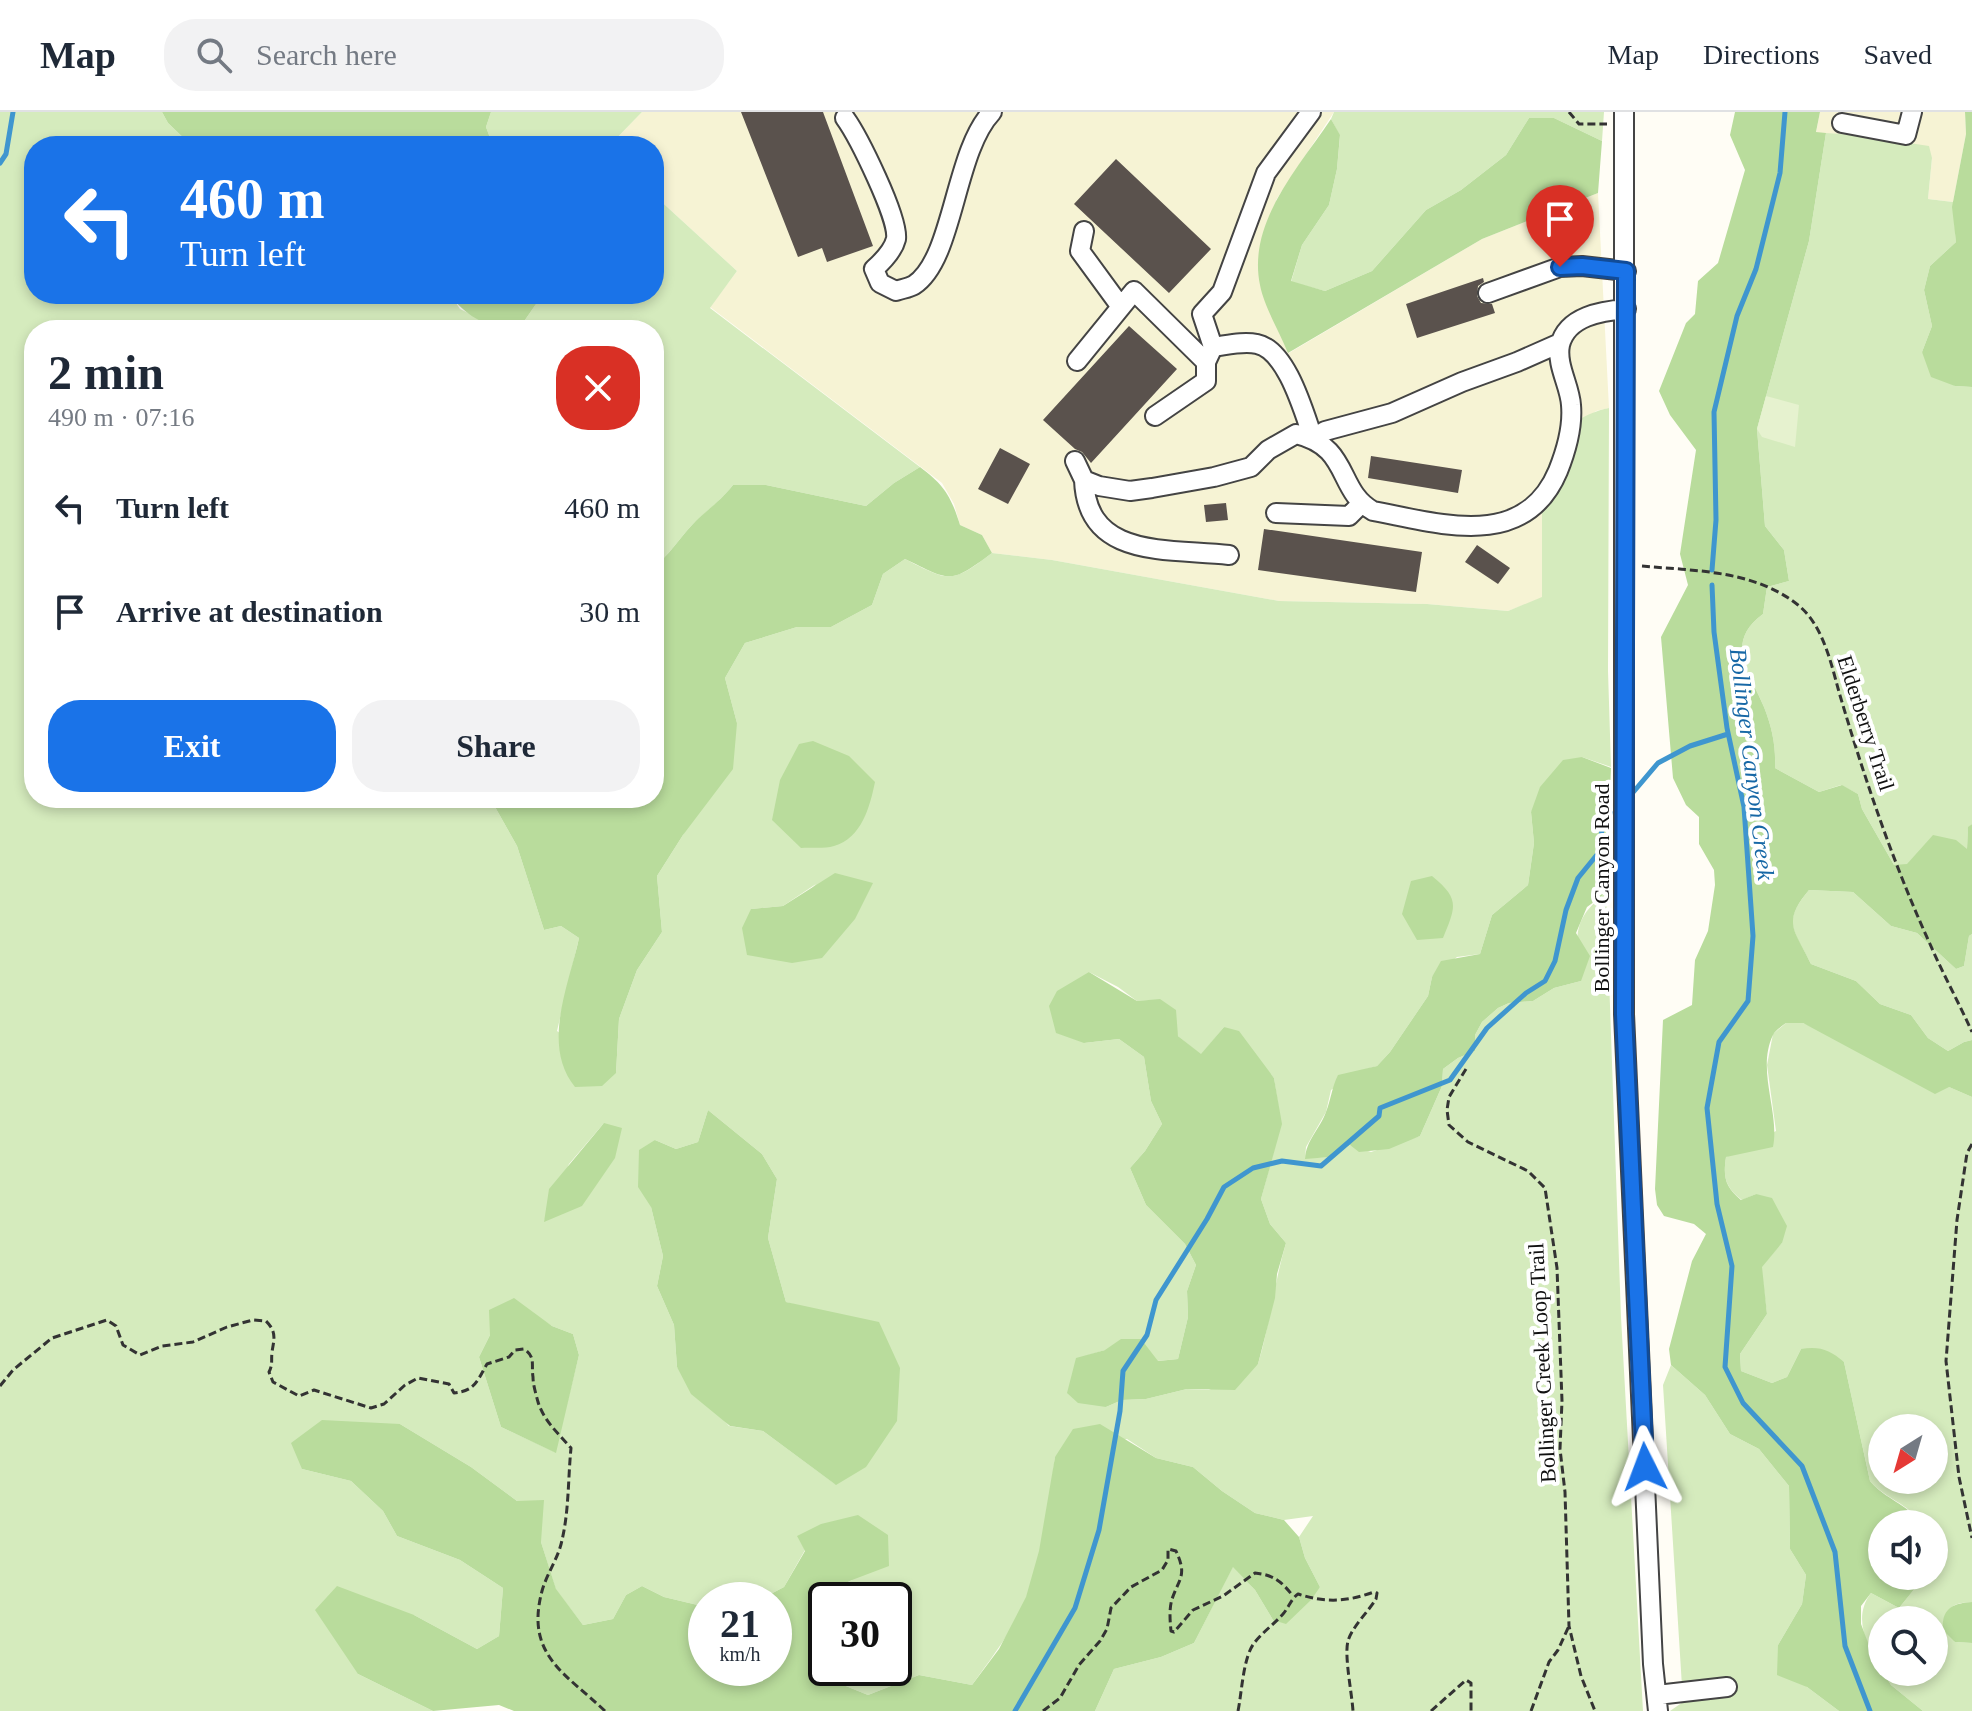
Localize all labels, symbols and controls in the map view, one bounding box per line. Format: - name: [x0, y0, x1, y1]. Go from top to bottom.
- search box: [164, 19, 724, 91]
- icon: search: [192, 33, 236, 77]
- text: Map: [40, 34, 116, 76]
- text: Search here: [256, 38, 397, 71]
- text: Map: [1608, 39, 1659, 70]
- text: Directions: [1703, 39, 1820, 70]
- text: Saved: [1864, 39, 1932, 70]
- icon: left: [48, 168, 152, 272]
- text: 460 m: [180, 168, 325, 230]
- pin: [1526, 185, 1594, 267]
- icon: arrive: [1538, 197, 1582, 241]
- text: Turn left: [180, 234, 306, 274]
- text: 2 min: [48, 346, 164, 399]
- button: close: [556, 346, 640, 430]
- text: 490 m · 07:16: [48, 403, 195, 432]
- icon: left: [48, 486, 92, 530]
- text: Turn left: [116, 491, 229, 524]
- text: 460 m: [564, 491, 640, 524]
- icon: arrive: [48, 590, 92, 634]
- text: Arrive at destination: [116, 595, 383, 628]
- text: 30 m: [579, 595, 640, 628]
- water label: Bollinger Canyon Creek: [1725, 646, 1779, 882]
- street label: Elderberry Trail: [1832, 652, 1900, 794]
- button: Exit: [48, 700, 336, 792]
- button: Share: [352, 700, 640, 792]
- street label: Bollinger Canyon Road: [1589, 784, 1614, 992]
- street label: Bollinger Creek Loop Trail: [1523, 1242, 1561, 1484]
- north arrow: [1868, 1414, 1948, 1494]
- map controls: [1868, 1414, 1948, 1686]
- position arrow: [1603, 1425, 1687, 1509]
- button: sound: [1868, 1510, 1948, 1590]
- speed limit sign: 30: [808, 1582, 912, 1686]
- text: 21: [720, 1601, 760, 1646]
- button: search: [1868, 1606, 1948, 1686]
- text: km/h: [719, 1643, 761, 1665]

